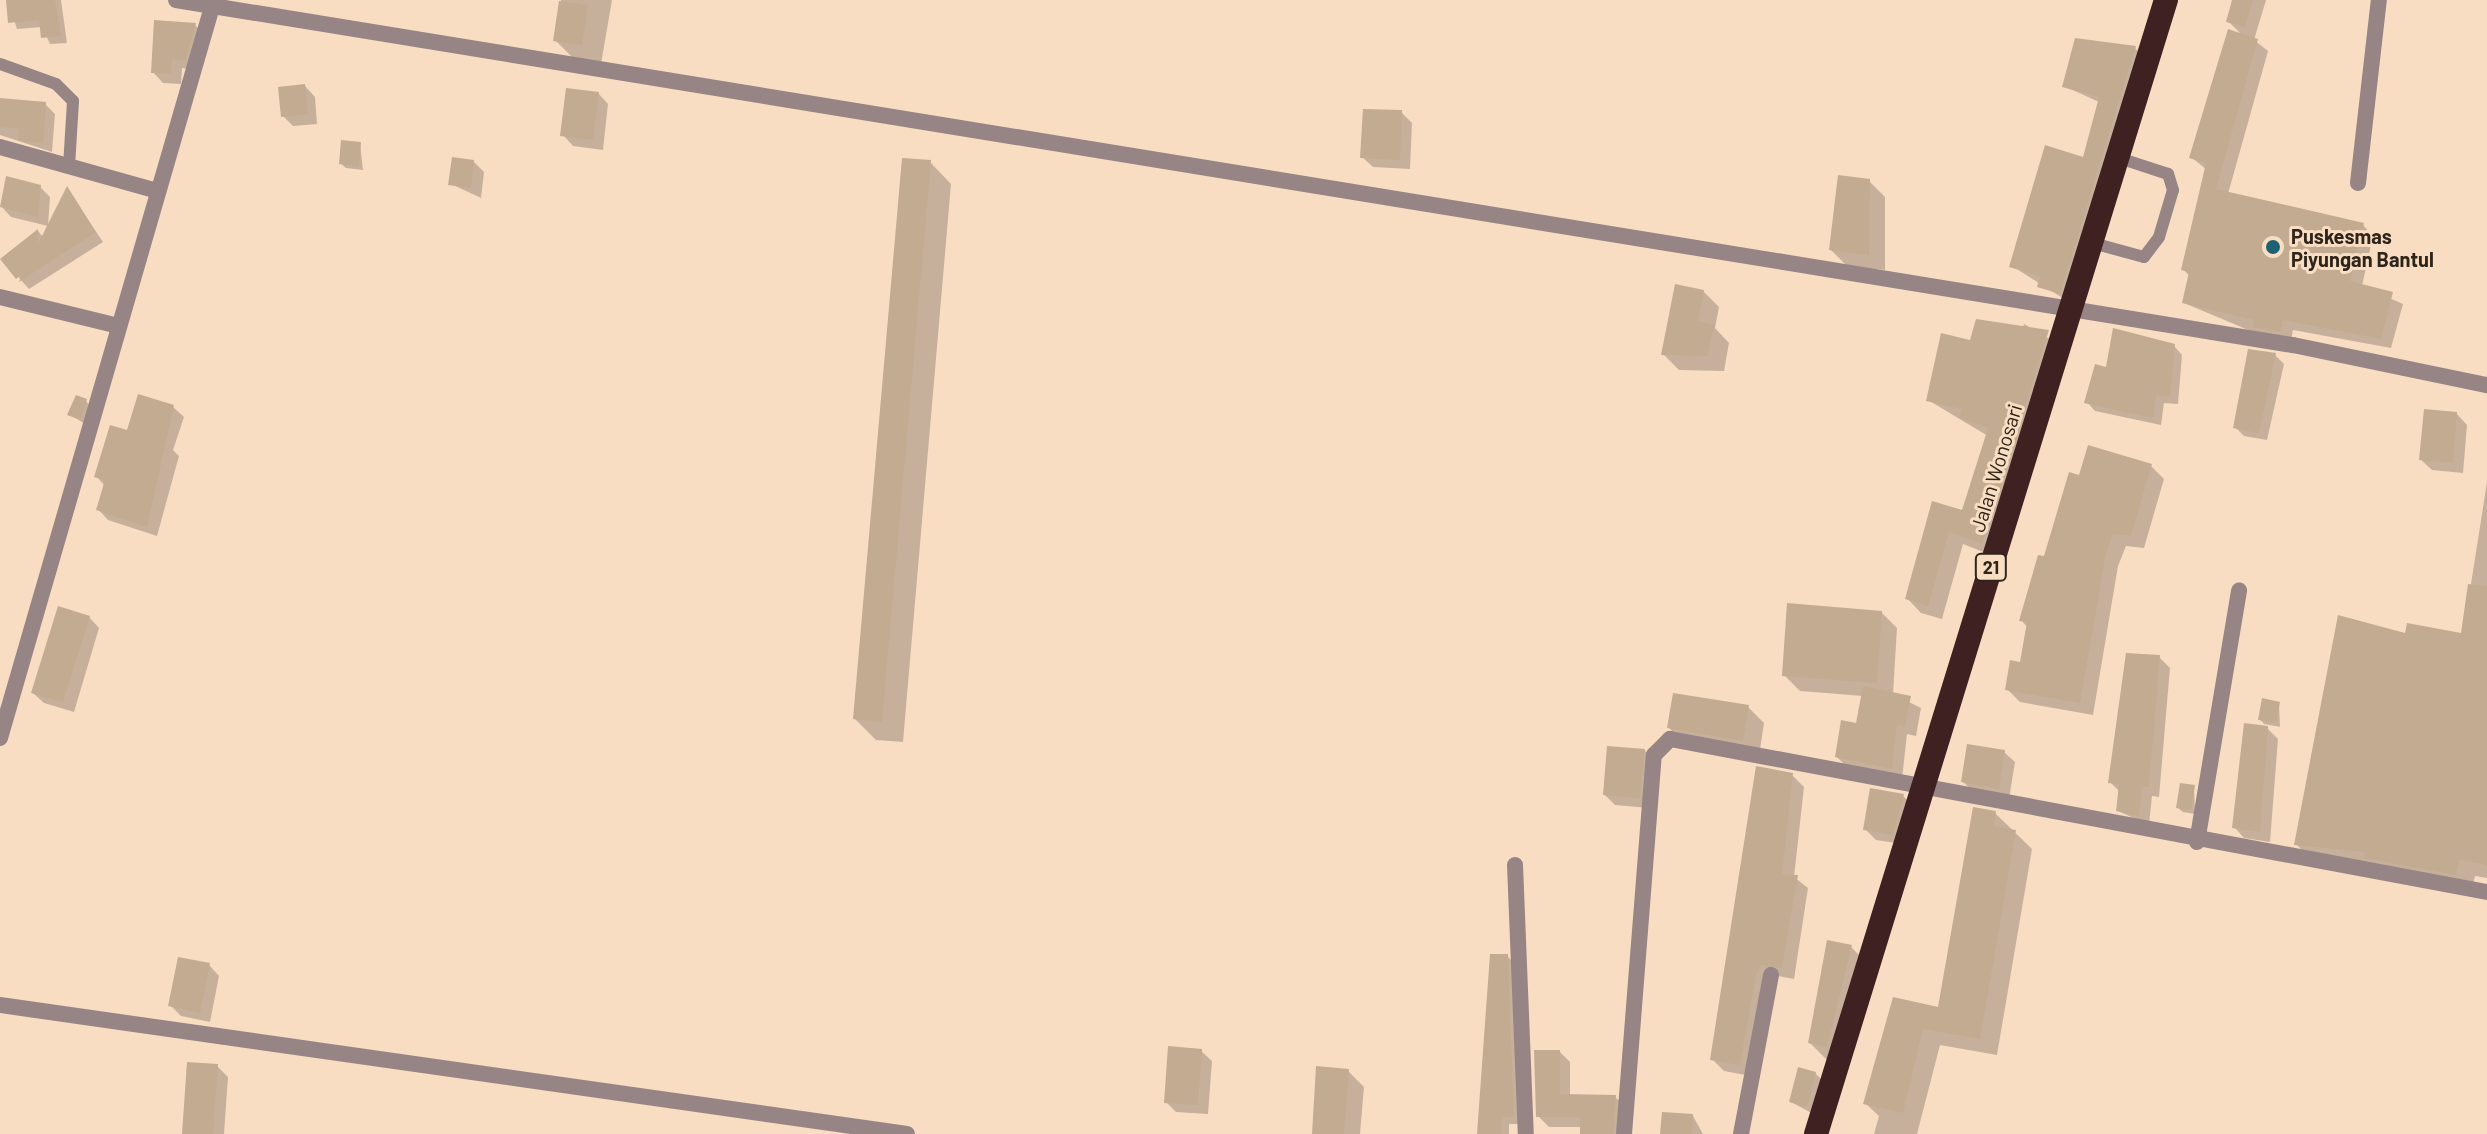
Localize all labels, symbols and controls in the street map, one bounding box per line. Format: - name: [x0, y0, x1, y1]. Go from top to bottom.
- place label: Puskesmas Piyungan Bantul: [2291, 224, 2434, 271]
- marker: Puskesmas Piyungan Bantul: [2262, 236, 2284, 258]
- street label: Jalan Wonosari: [1965, 401, 2027, 535]
- road number: 21: [1973, 553, 2009, 581]

